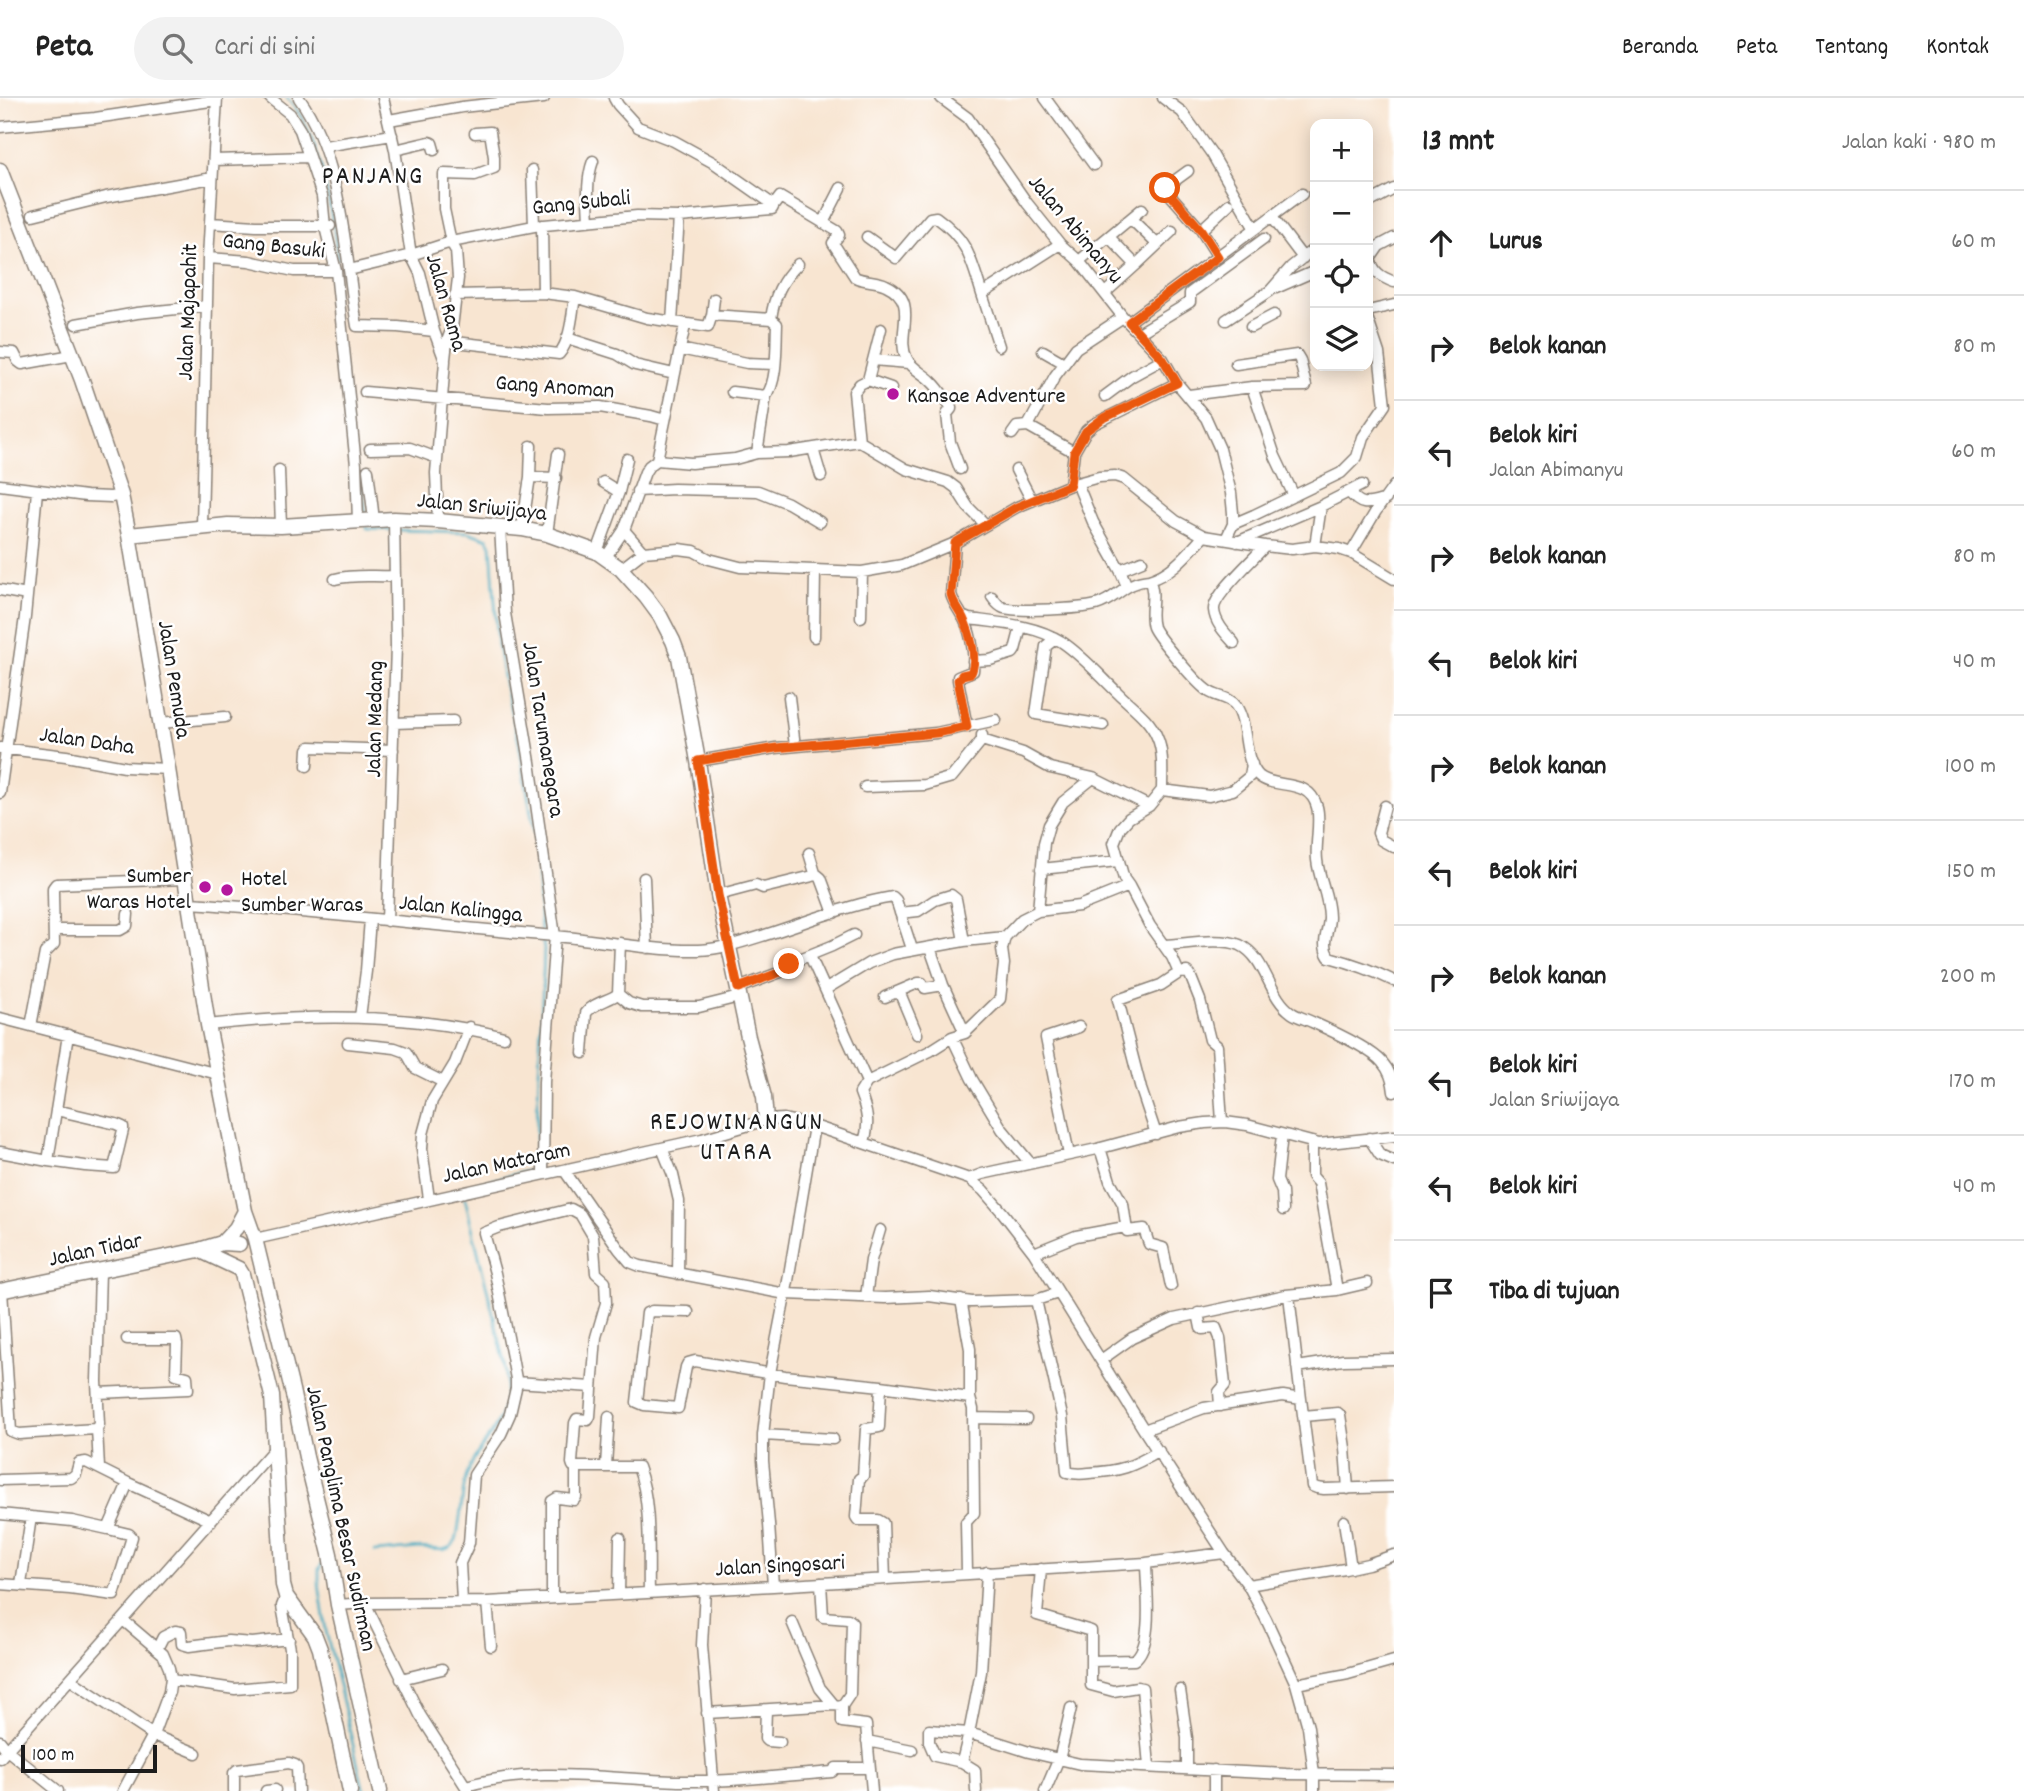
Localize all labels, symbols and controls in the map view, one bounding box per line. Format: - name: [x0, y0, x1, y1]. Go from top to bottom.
- search box: [134, 17, 624, 80]
- text: Peta: [35, 25, 92, 72]
- icon: search: [158, 29, 196, 67]
- text: Cari di sini: [214, 30, 315, 67]
- text: Beranda: [1622, 31, 1698, 65]
- text: Peta: [1736, 31, 1777, 65]
- text: Tentang: [1815, 31, 1888, 65]
- text: Kontak: [1926, 31, 1989, 65]
- map controls: [1310, 119, 1373, 371]
- button: +: [1310, 119, 1373, 182]
- text: 13 mnt: [1422, 122, 1494, 165]
- text: Jalan kaki · 980 m: [1842, 127, 1996, 160]
- district label: PANJANG: [322, 159, 424, 196]
- street label: Jalan Abimanyu: [1018, 168, 1130, 292]
- route start: [1149, 172, 1180, 203]
- button: −: [1310, 182, 1373, 245]
- street label: Gang Subali: [530, 183, 632, 226]
- icon: ahead: [1422, 224, 1460, 262]
- text: Lurus: [1489, 224, 1543, 261]
- street label: Gang Basuki: [221, 226, 327, 269]
- text: 60 m: [1951, 226, 1996, 259]
- street label: Jalan Majapahit: [171, 243, 208, 381]
- button: locate: [1310, 245, 1373, 308]
- street label: Jalan Rama: [415, 250, 475, 357]
- button: layers: [1310, 308, 1373, 371]
- icon: right: [1422, 329, 1460, 367]
- text: Belok kanan: [1489, 329, 1606, 366]
- text: 80 m: [1953, 331, 1996, 364]
- street label: Gang Anoman: [494, 368, 615, 409]
- place label: Kansae Adventure: [907, 381, 1066, 414]
- marker: Kansae Adventure: [885, 386, 901, 402]
- text: Belok kiri: [1489, 418, 1577, 455]
- icon: left: [1422, 434, 1460, 472]
- text: 60 m: [1951, 436, 1996, 469]
- text: Jalan Abimanyu: [1489, 455, 1623, 488]
- street label: Jalan Sriwijaya: [415, 485, 549, 532]
- icon: right: [1422, 539, 1460, 577]
- text: Belok kanan: [1489, 539, 1606, 576]
- text: 80 m: [1953, 541, 1996, 574]
- street label: Jalan Pemuda: [147, 618, 198, 742]
- street label: Jalan Tarumanegara: [511, 639, 572, 821]
- icon: left: [1422, 644, 1460, 682]
- text: Belok kiri: [1489, 644, 1577, 681]
- text: 40 m: [1953, 646, 1996, 679]
- street label: Jalan Medang: [359, 660, 394, 778]
- street label: Jalan Daha: [37, 719, 137, 766]
- icon: right: [1422, 749, 1460, 787]
- text: Belok kanan: [1489, 749, 1606, 786]
- text: 100 m: [1945, 751, 1996, 784]
- icon: left: [1422, 854, 1460, 892]
- text: Belok kiri: [1489, 854, 1577, 891]
- text: 150 m: [1947, 856, 1996, 889]
- place label: Sumber Waras Hotel: [87, 861, 192, 920]
- place label: Hotel Sumber Waras: [241, 864, 364, 923]
- marker: Sumber Waras Hotel: [197, 879, 213, 895]
- marker: Hotel Sumber Waras: [219, 882, 235, 898]
- street label: Jalan Kalingga: [397, 888, 525, 933]
- route end: [773, 948, 804, 979]
- icon: right: [1422, 959, 1460, 997]
- text: Belok kanan: [1489, 959, 1606, 996]
- text: 200 m: [1940, 961, 1996, 994]
- text: Belok kiri: [1489, 1048, 1577, 1085]
- icon: left: [1422, 1064, 1460, 1102]
- text: 170 m: [1949, 1066, 1996, 1099]
- text: Jalan Sriwijaya: [1489, 1085, 1619, 1118]
- district label: REJOWINANGUN UTARA: [650, 1105, 824, 1172]
- street label: Jalan Mataram: [440, 1135, 574, 1194]
- icon: left: [1422, 1169, 1460, 1207]
- text: Belok kiri: [1489, 1169, 1577, 1206]
- text: 40 m: [1953, 1171, 1996, 1204]
- street label: Jalan Tidar: [46, 1225, 146, 1277]
- icon: arrive: [1422, 1274, 1460, 1312]
- text: Tiba di tujuan: [1489, 1274, 1620, 1311]
- street label: Jalan Panglima Besar Sudirman: [295, 1383, 384, 1655]
- street label: Jalan Singosari: [715, 1548, 846, 1587]
- scale bar: [21, 1742, 158, 1774]
- text: 100 m: [32, 1743, 74, 1770]

